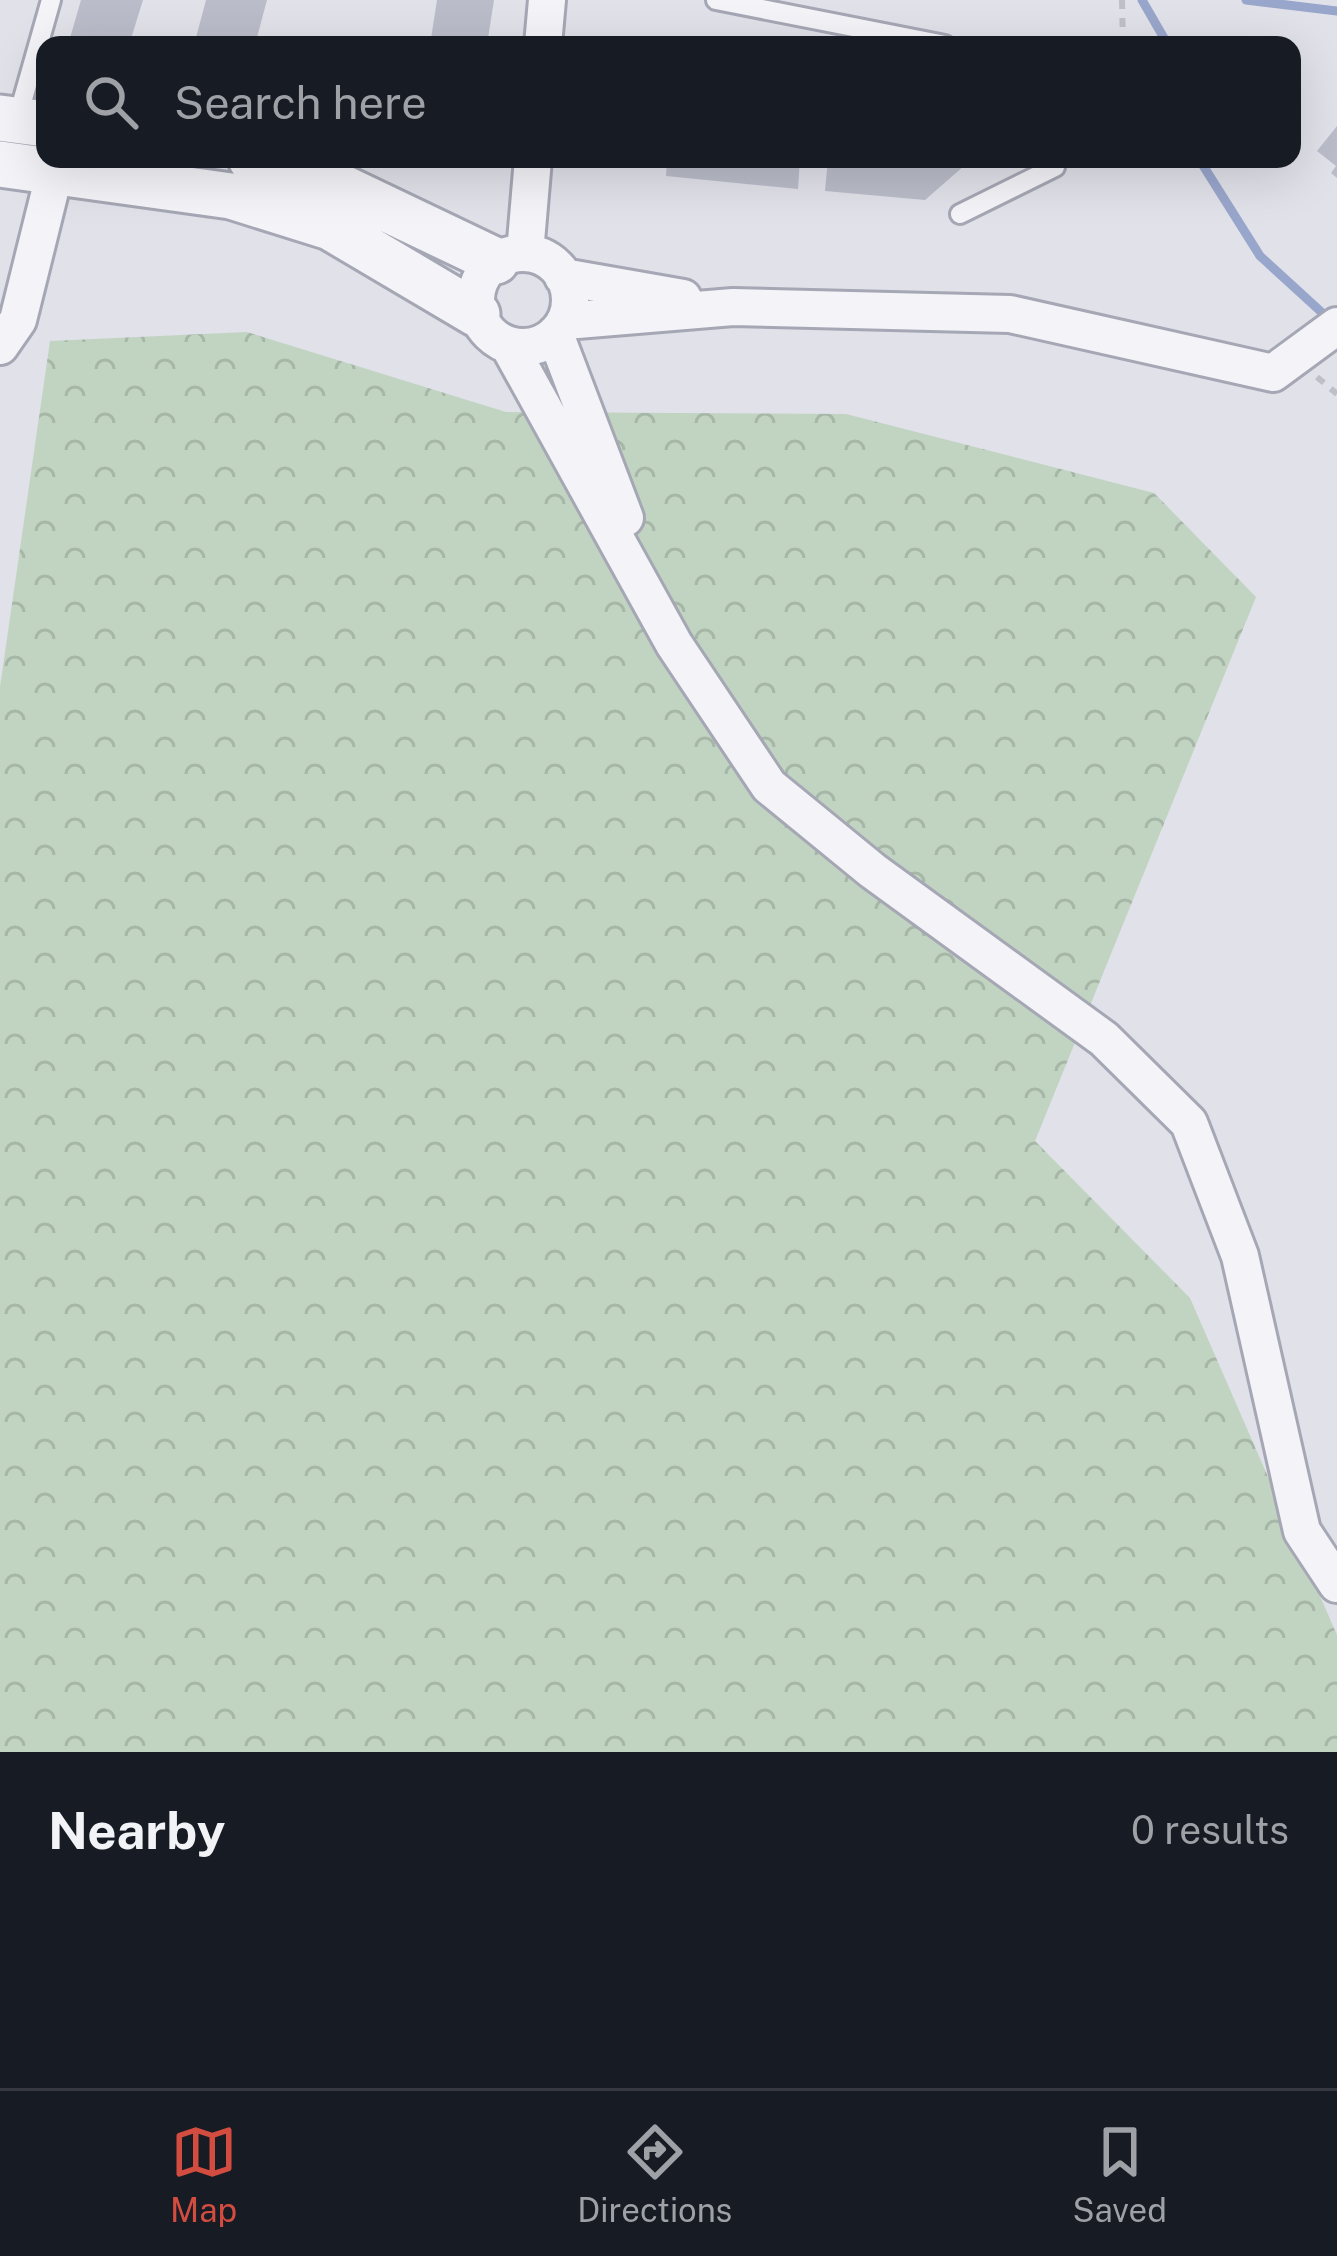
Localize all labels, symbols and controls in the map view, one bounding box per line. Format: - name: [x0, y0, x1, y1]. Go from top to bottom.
- search box: [36, 36, 1301, 168]
- icon: search: [78, 69, 144, 135]
- text: Search here: [174, 76, 427, 129]
- text: Nearby: [48, 1801, 225, 1860]
- text: 0 results: [1131, 1807, 1289, 1853]
- tab: Map: [170, 2119, 237, 2229]
- tab: Directions: [577, 2119, 732, 2229]
- tab: Saved: [1073, 2119, 1167, 2229]

